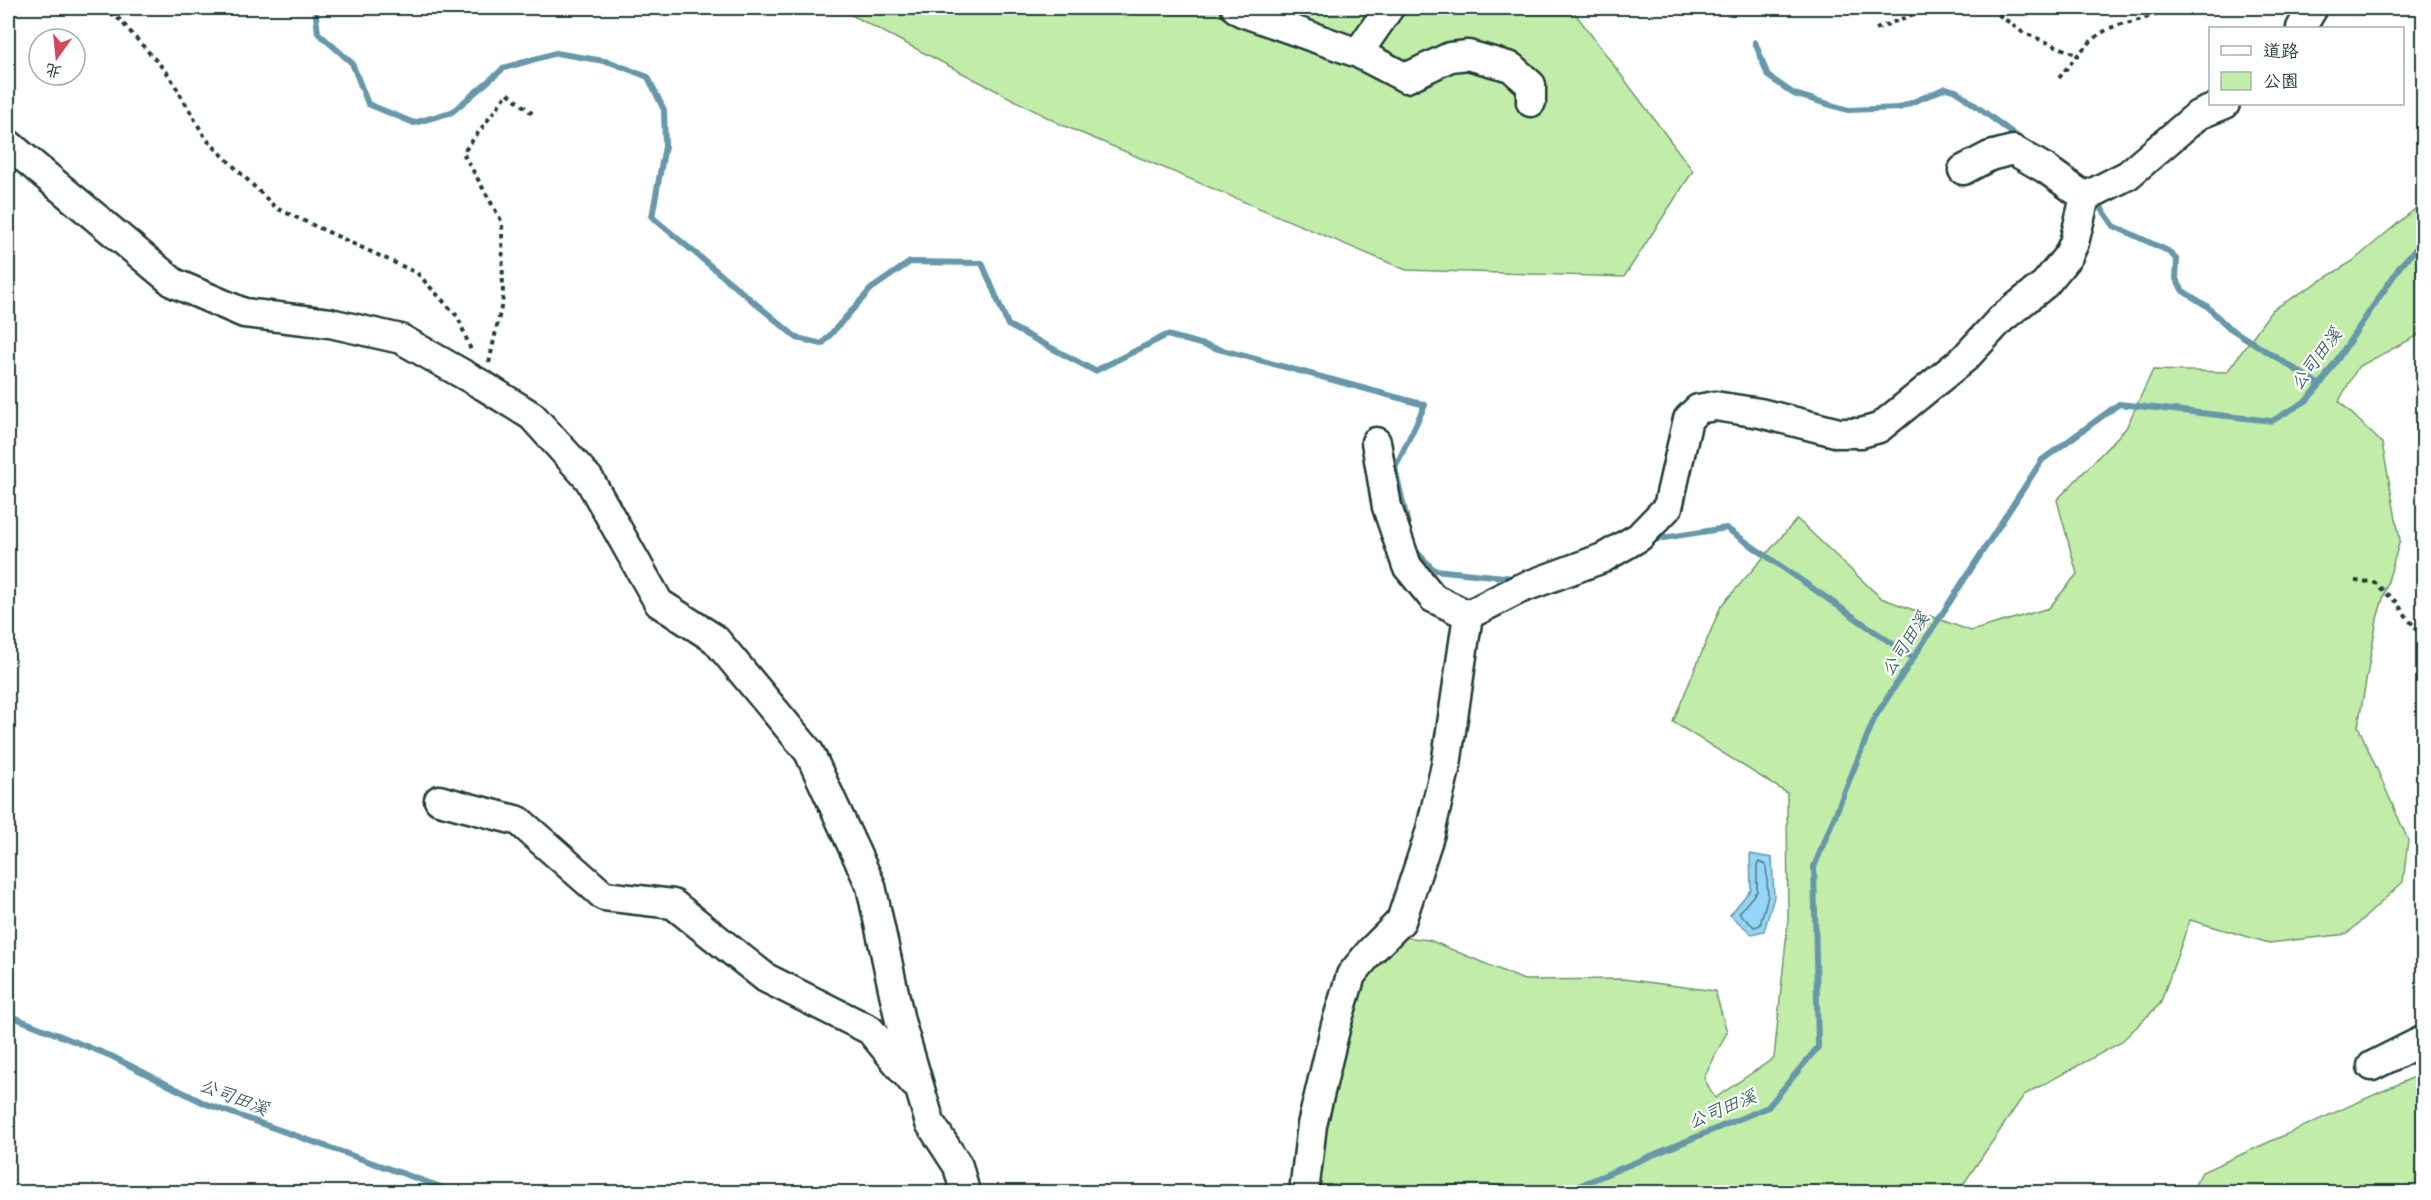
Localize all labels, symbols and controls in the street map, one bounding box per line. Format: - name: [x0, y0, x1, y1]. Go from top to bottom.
- north arrow: [27, 27, 87, 87]
- legend: [2209, 27, 2404, 105]
- text: 道路: [2263, 39, 2299, 63]
- text: 北: [43, 59, 64, 83]
- text: 公園: [2263, 69, 2299, 93]
- water label: 公司田溪: [2285, 322, 2348, 395]
- water label: 公司田溪: [1875, 606, 1935, 681]
- water label: 公司田溪: [196, 1073, 273, 1121]
- water label: 公司田溪: [1684, 1083, 1761, 1134]

